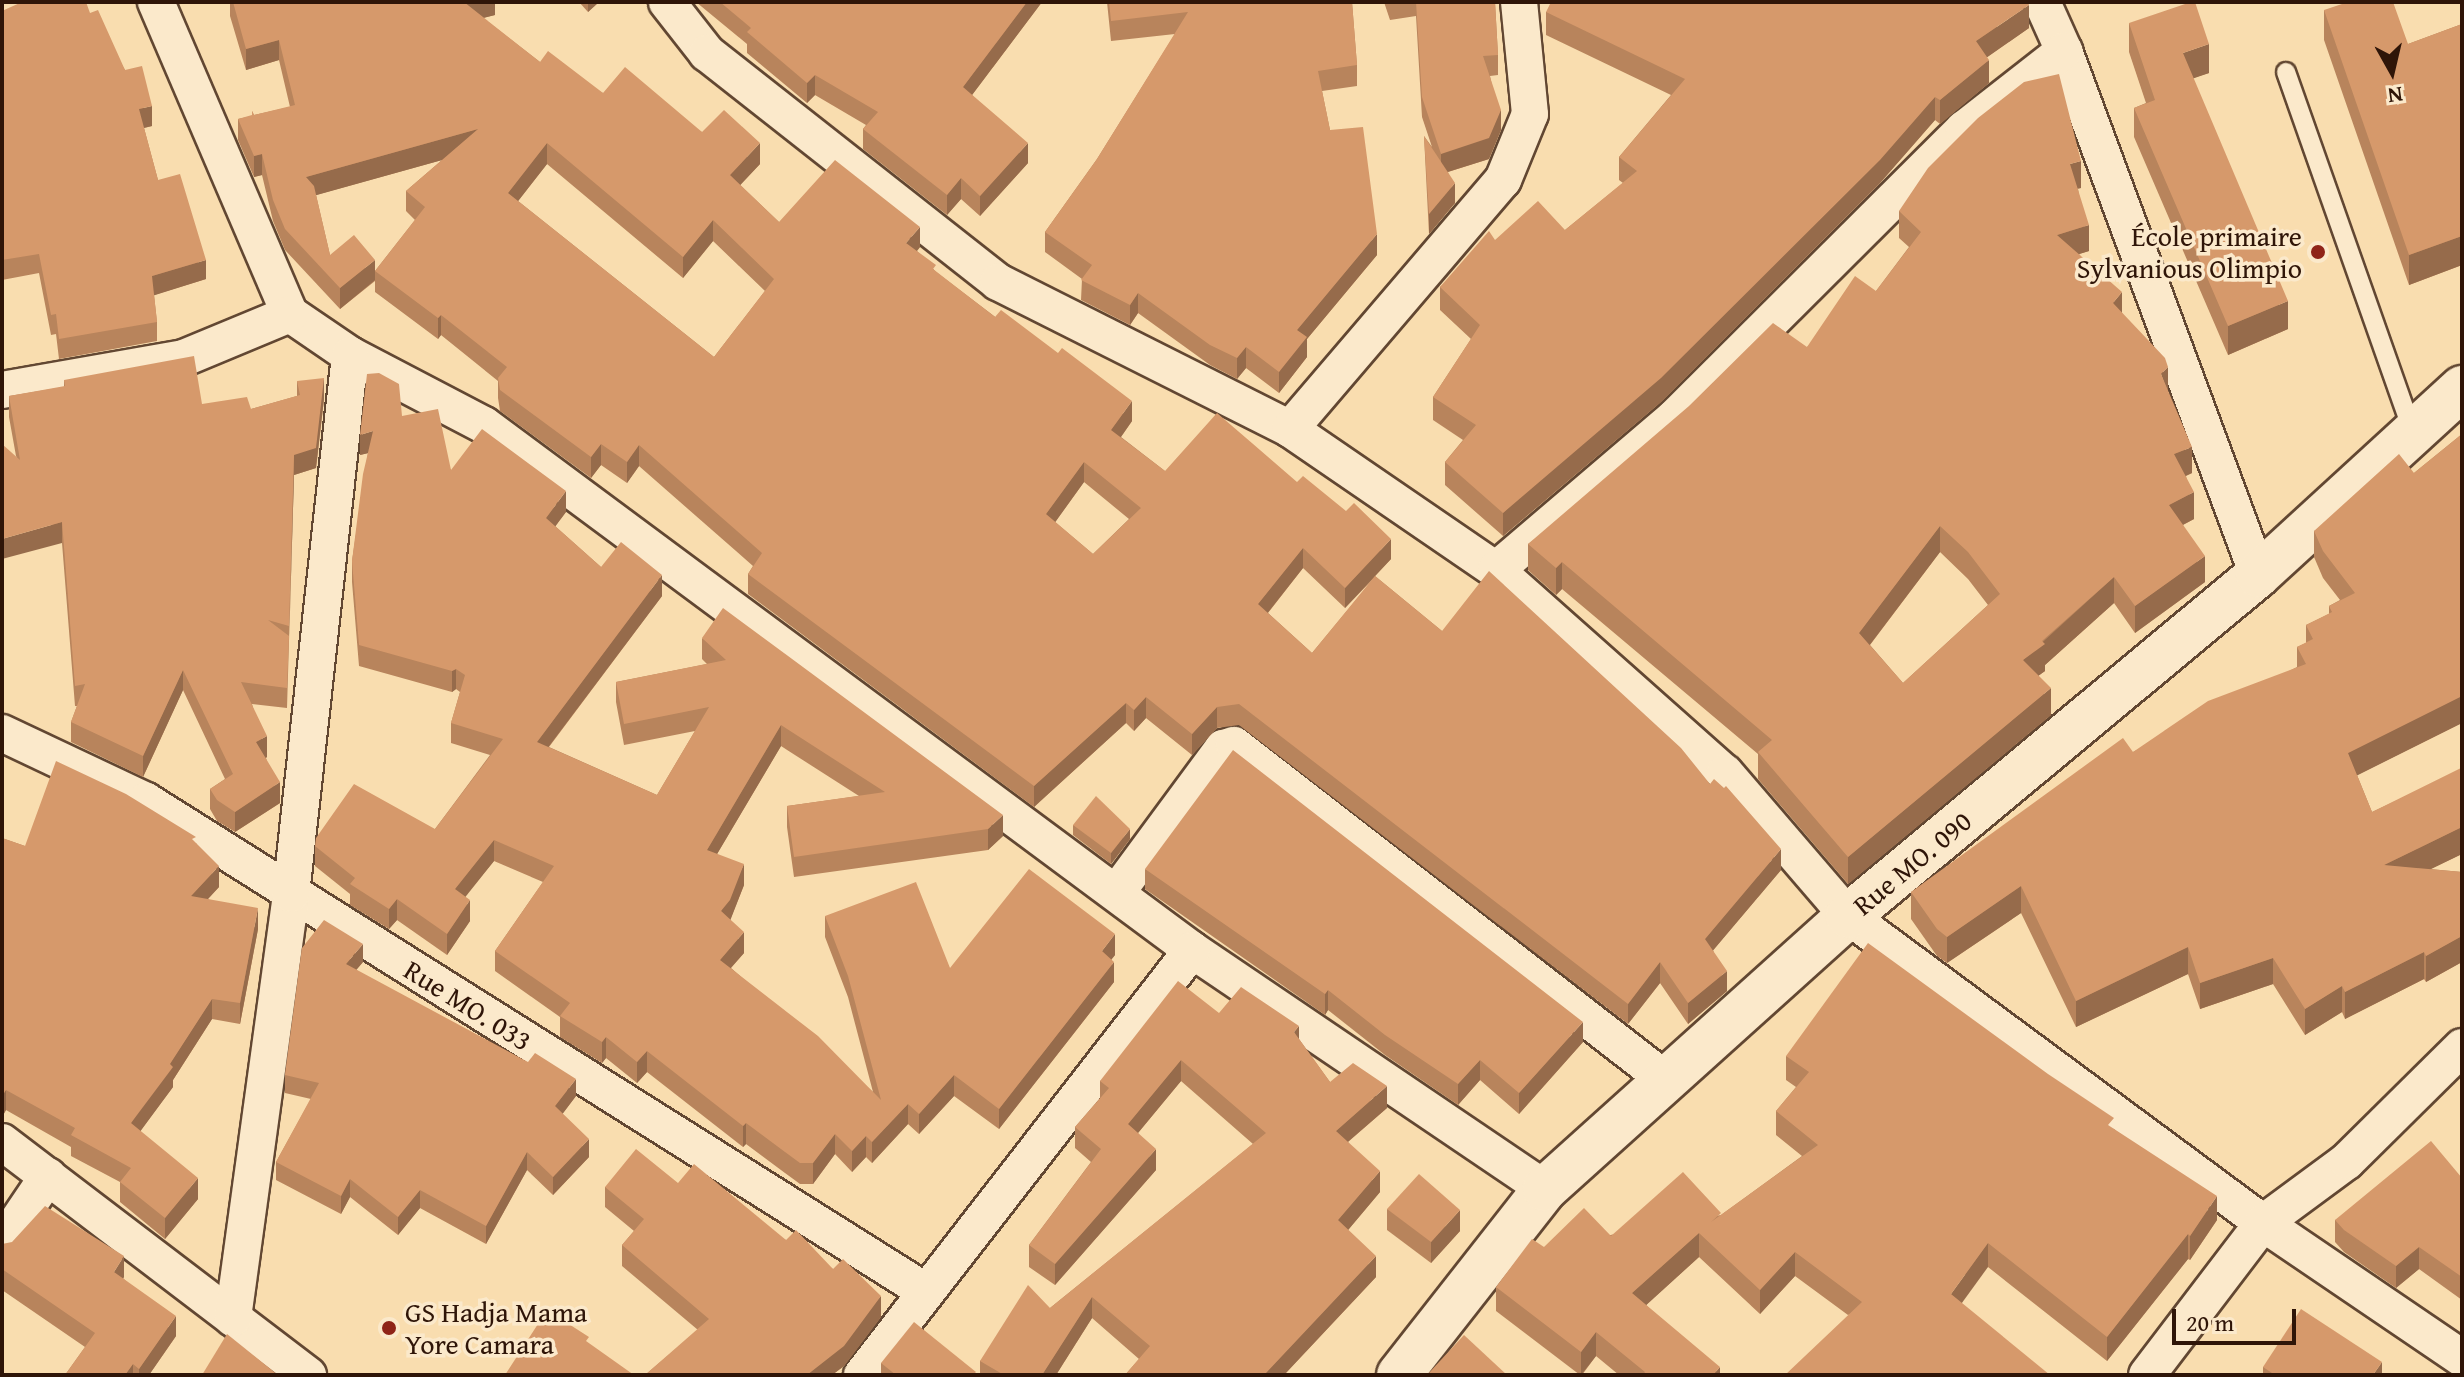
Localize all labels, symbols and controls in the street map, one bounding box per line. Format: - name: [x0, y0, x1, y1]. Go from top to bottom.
- north arrow: [2352, 32, 2432, 112]
- text: N: [2386, 79, 2405, 113]
- place label: École primaire Sylvanious Olimpio: [2077, 219, 2302, 285]
- marker: École primaire Sylvanious Olimpio: [2309, 243, 2327, 261]
- street label: Rue MO. 090: [1846, 804, 1978, 922]
- street label: Rue MO. 033: [398, 953, 538, 1057]
- scale bar: [2176, 1293, 2300, 1343]
- place label: GS Hadja Mama Yore Camara: [405, 1295, 587, 1361]
- text: 20 m: [2186, 1305, 2234, 1340]
- marker: GS Hadja Mama Yore Camara: [380, 1319, 398, 1337]

